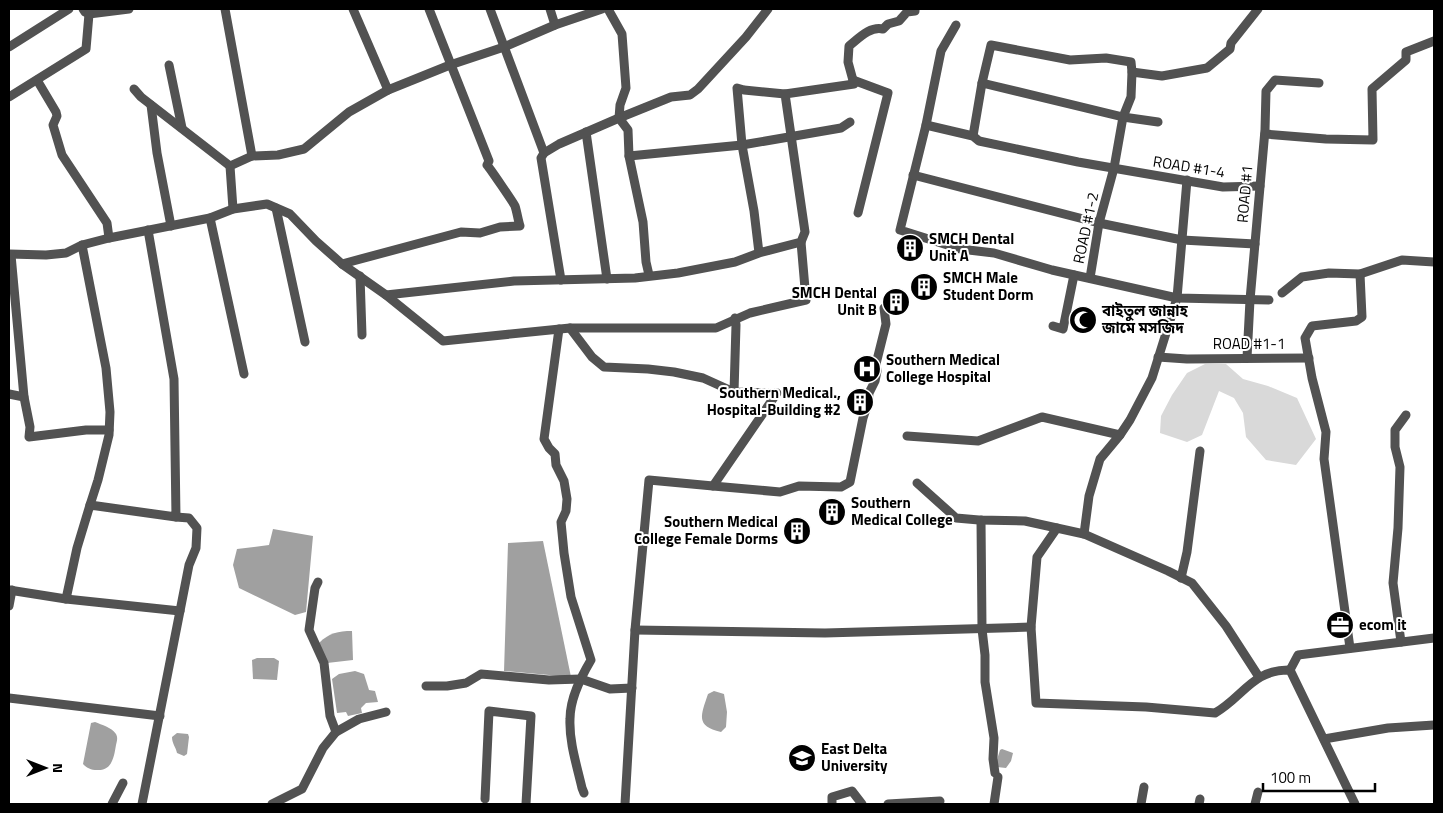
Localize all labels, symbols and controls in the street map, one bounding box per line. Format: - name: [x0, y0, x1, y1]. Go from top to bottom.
- street label: ROAD #1-4: [1151, 149, 1227, 184]
- street label: ROAD #1: [1231, 164, 1258, 224]
- street label: ROAD #1-2: [1067, 190, 1104, 266]
- place label: SMCH Dental Unit A: [929, 227, 1014, 267]
- building icon: SMCH Dental Unit A: [895, 233, 925, 263]
- place label: SMCH Male Student Dorm: [943, 266, 1034, 306]
- building icon: SMCH Male Student Dorm: [909, 272, 939, 302]
- place label: SMCH Dental Unit B: [792, 281, 877, 321]
- building icon: SMCH Dental Unit B: [881, 287, 911, 317]
- place label: বাইতুল জান্নাহ জামে মসজিদ: [1101, 299, 1189, 339]
- mosque icon: বাইতুল জান্নাহ জামে মসজিদ: [1068, 305, 1098, 335]
- street label: ROAD #1-1: [1213, 332, 1285, 355]
- place label: Southern Medical College Hospital: [886, 348, 1000, 388]
- hospital icon: Southern Medical College Hospital: [852, 354, 882, 384]
- place label: Southern Medical., Hospital-Building #2: [707, 381, 841, 421]
- building icon: Southern Medical., Hospital-Building #2: [845, 387, 875, 417]
- place label: Southern Medical College: [851, 491, 953, 531]
- building icon: Southern Medical College: [817, 497, 847, 527]
- place label: Southern Medical College Female Dorms: [634, 510, 778, 550]
- building icon: Southern Medical College Female Dorms: [782, 516, 812, 546]
- office icon: ecom it: [1325, 610, 1355, 640]
- place label: ecom it: [1359, 613, 1407, 636]
- place label: East Delta University: [821, 737, 888, 777]
- north arrow: [20, 743, 70, 793]
- school or university icon: East Delta University: [787, 743, 817, 773]
- scale bar: [1263, 760, 1376, 792]
- text: N: [48, 763, 69, 773]
- text: 100 m: [1270, 766, 1311, 789]

